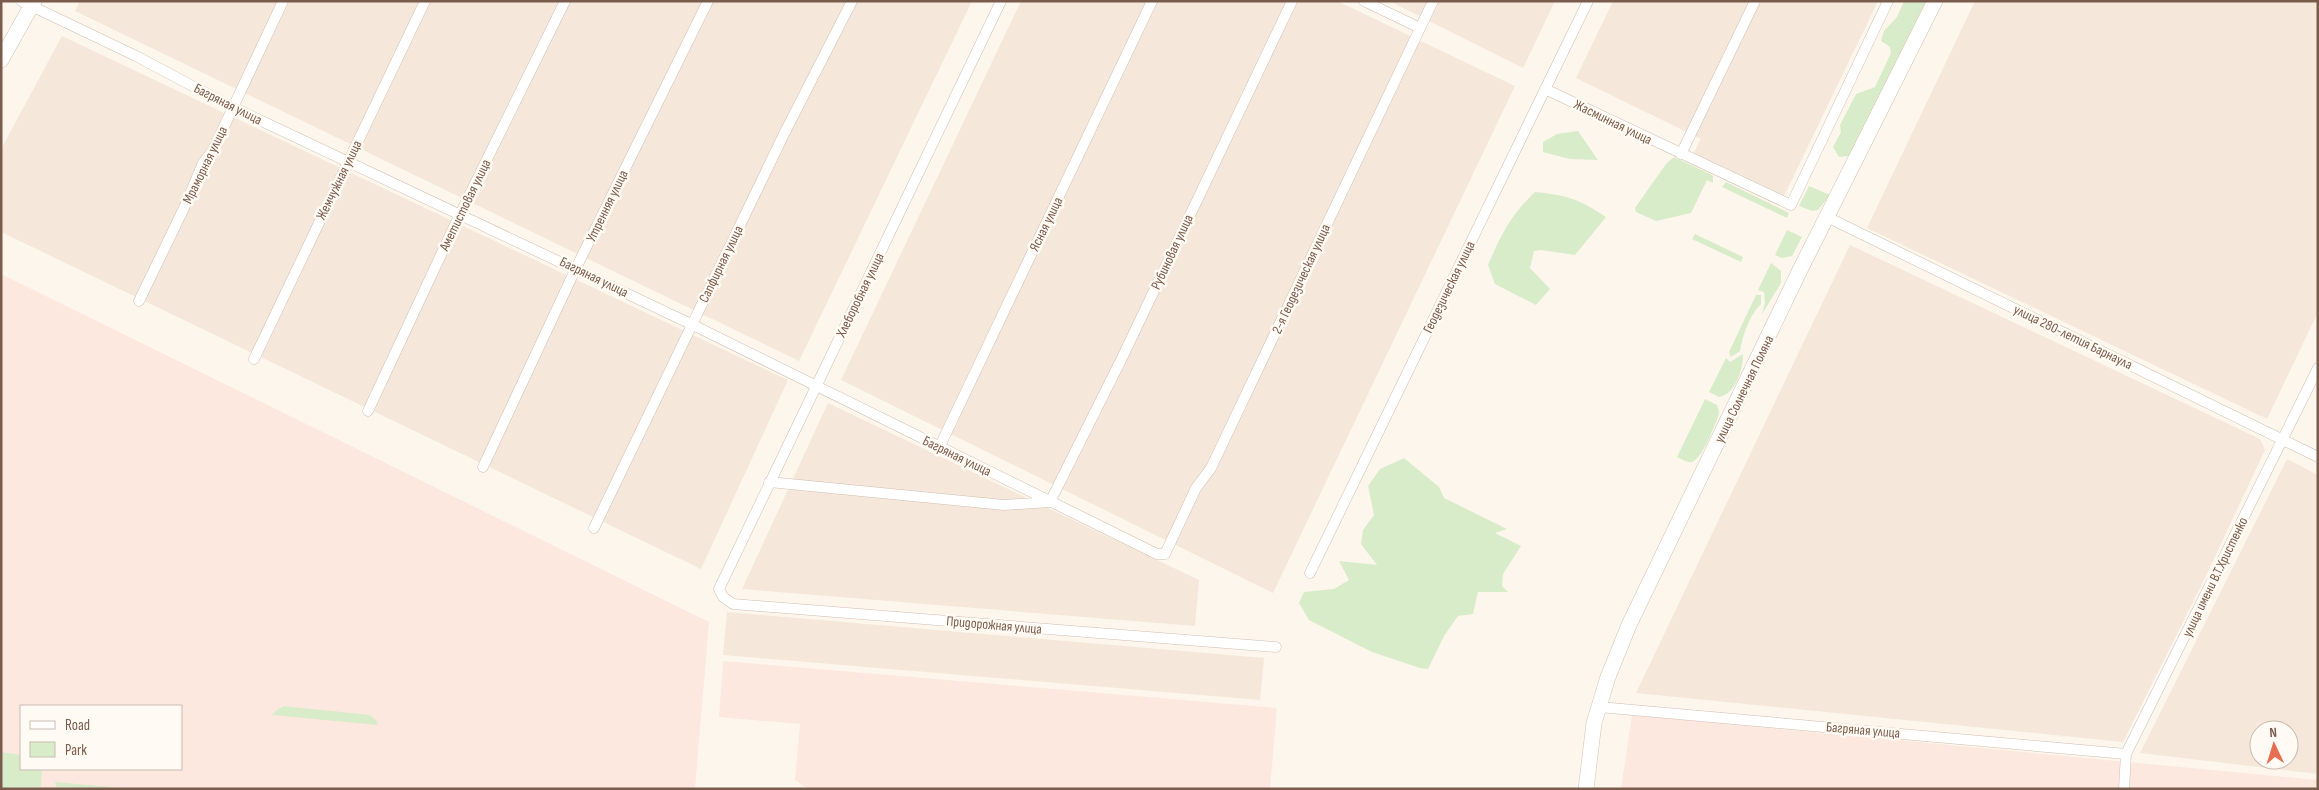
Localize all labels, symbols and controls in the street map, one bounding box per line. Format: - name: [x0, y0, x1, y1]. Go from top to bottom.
- street label: Багряная улица: [191, 80, 265, 128]
- street label: Жасминная улица: [1571, 96, 1655, 148]
- street label: Мраморная улица: [179, 123, 231, 207]
- street label: Жемчужная улица: [312, 137, 366, 223]
- street label: Аметистовая улица: [435, 156, 495, 254]
- street label: Утренняя улица: [582, 167, 632, 245]
- street label: Ясная улица: [1026, 194, 1066, 254]
- street label: Рубиновая улица: [1147, 212, 1197, 292]
- street label: 2-я Геодезическая улица: [1268, 221, 1334, 337]
- street label: Сапфирная улица: [695, 223, 747, 305]
- street label: Геодезическая улица: [1419, 238, 1479, 336]
- street label: Хлеборобная улица: [832, 250, 888, 341]
- street label: Багряная улица: [557, 253, 631, 301]
- street label: улица 280-летия Барнаула: [2011, 301, 2135, 373]
- street label: улица Солнечная Поляна: [1711, 332, 1777, 446]
- street label: Багряная улица: [920, 432, 994, 480]
- street label: улица имени В.Т.Христенко: [2179, 514, 2251, 640]
- street label: Придорожная улица: [946, 612, 1042, 638]
- legend: [20, 705, 182, 770]
- text: Road: [65, 716, 90, 735]
- street label: Багряная улица: [1825, 718, 1901, 742]
- north arrow: [2249, 720, 2299, 770]
- text: N: [2269, 724, 2277, 741]
- text: Park: [65, 741, 87, 760]

